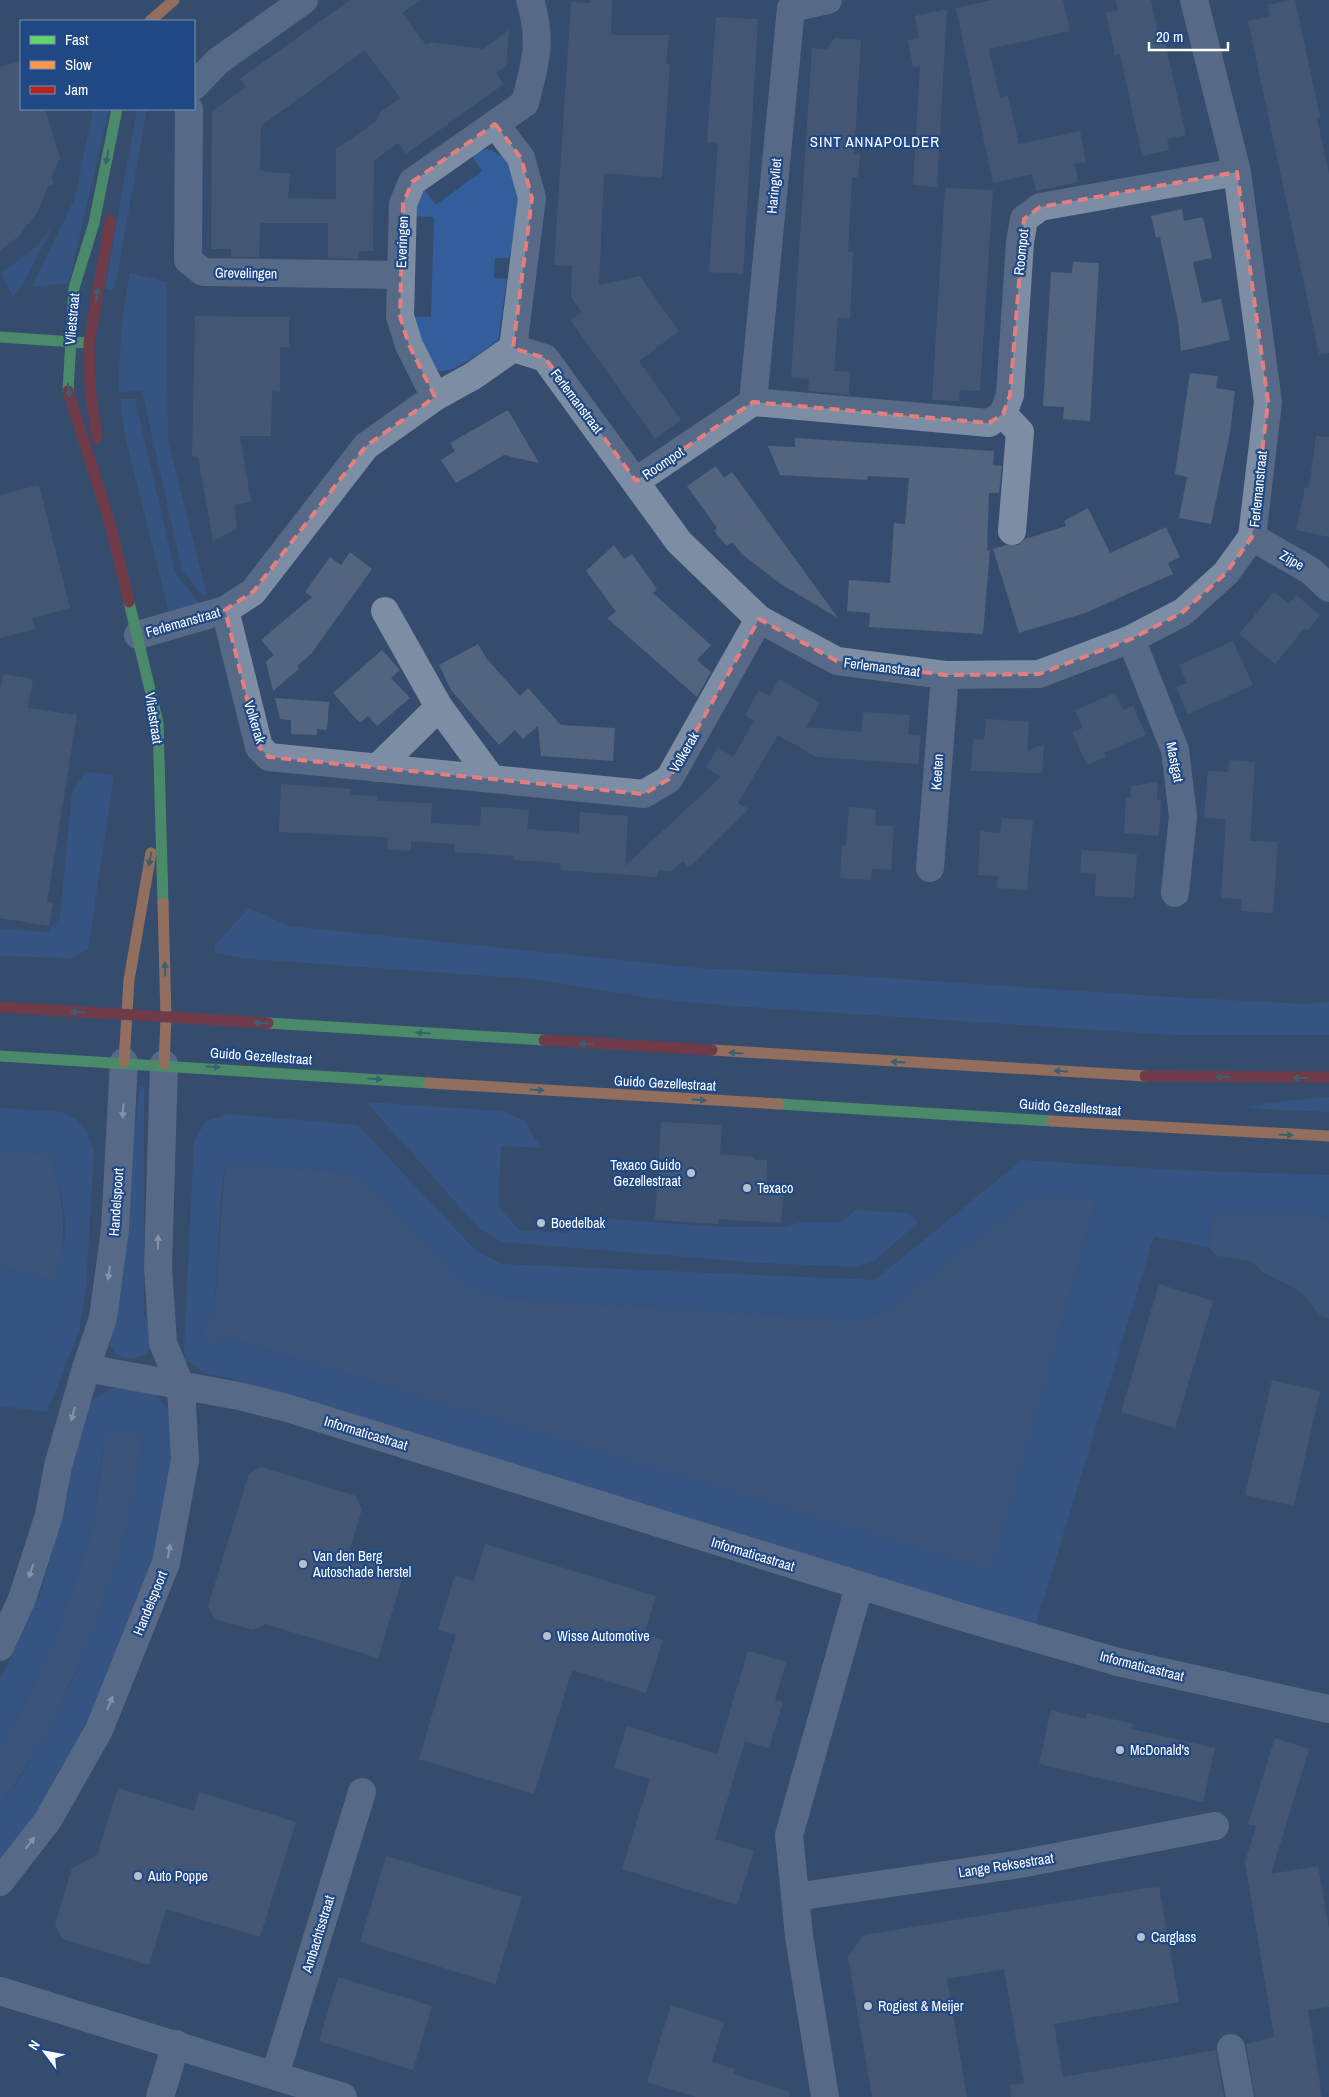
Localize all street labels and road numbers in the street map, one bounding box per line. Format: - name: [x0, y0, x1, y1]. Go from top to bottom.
- street label: Haringvliet: [763, 158, 785, 214]
- street label: Everingen: [392, 216, 412, 268]
- street label: Roompot: [1010, 228, 1032, 276]
- street label: Grevelingen: [215, 263, 277, 283]
- street label: Vlietstraat: [61, 292, 83, 346]
- street label: Ferlemanstraat: [547, 365, 607, 437]
- street label: Roompot: [639, 443, 687, 483]
- street label: Ferlemanstraat: [1245, 450, 1271, 528]
- street label: Zijpe: [1276, 546, 1308, 574]
- street label: Ferlemanstraat: [144, 603, 222, 641]
- street label: Ferlemanstraat: [843, 653, 921, 681]
- street label: Vlietstraat: [141, 691, 167, 745]
- street label: Volkerak: [240, 698, 270, 746]
- street label: Volkerak: [665, 728, 703, 776]
- street label: Mastgat: [1162, 740, 1188, 784]
- street label: Keeten: [927, 753, 947, 791]
- street label: Guido Gezellestraat: [209, 1043, 313, 1069]
- street label: Guido Gezellestraat: [614, 1071, 716, 1095]
- street label: Guido Gezellestraat: [1018, 1094, 1122, 1120]
- street label: Handelspoort: [105, 1167, 127, 1237]
- street label: Informaticastraat: [322, 1412, 410, 1454]
- street label: Informaticastraat: [709, 1533, 797, 1575]
- street label: Handelspoort: [129, 1568, 171, 1638]
- street label: Informaticastraat: [1098, 1647, 1186, 1685]
- street label: Lange Reksestraat: [957, 1849, 1055, 1881]
- street label: Ambachtsstraat: [297, 1893, 338, 1976]

